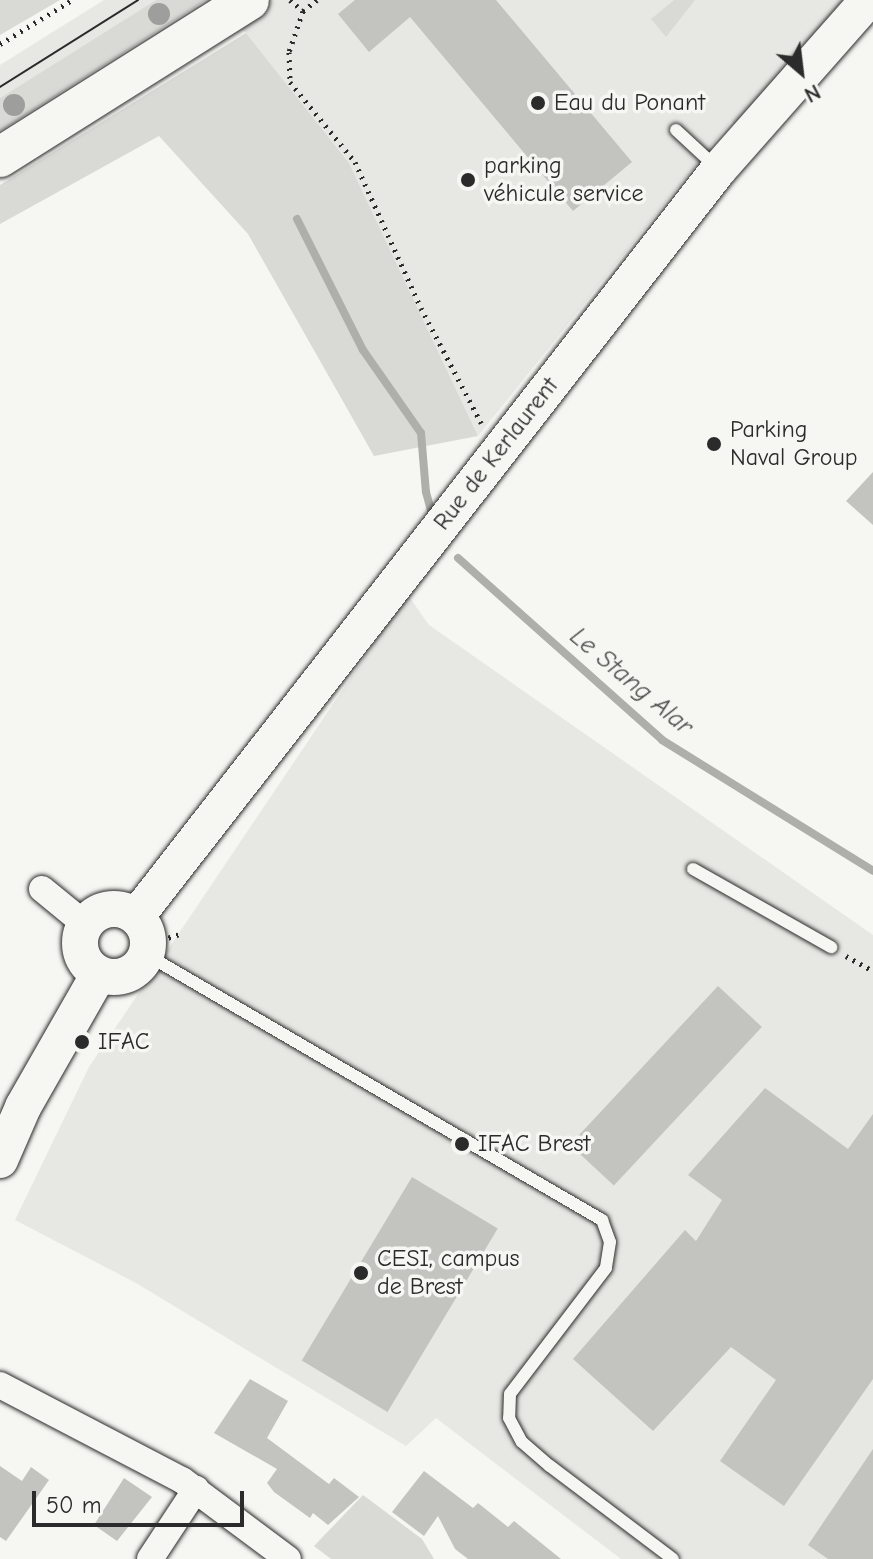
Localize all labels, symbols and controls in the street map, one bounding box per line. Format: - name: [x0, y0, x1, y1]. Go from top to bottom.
- north arrow: [761, 32, 841, 112]
- text: N: [800, 78, 825, 108]
- place label: Eau du Ponant: [554, 89, 705, 117]
- marker: Eau du Ponant: [529, 94, 547, 112]
- place label: parking véhicule service: [484, 152, 644, 208]
- marker: parking véhicule service: [459, 171, 477, 189]
- street label: Rue de Kerlaurent: [428, 372, 564, 536]
- place label: Parking Naval Group: [730, 416, 857, 472]
- marker: Parking Naval Group: [705, 435, 723, 453]
- water label: Le Stang Alar: [563, 621, 699, 743]
- place label: IFAC: [98, 1028, 150, 1056]
- marker: IFAC: [73, 1033, 91, 1051]
- place label: IFAC Brest: [478, 1130, 590, 1158]
- marker: IFAC Brest: [453, 1135, 471, 1153]
- place label: CESI, campus de Brest: [377, 1245, 520, 1301]
- marker: CESI, campus de Brest: [352, 1264, 370, 1282]
- scale bar: [36, 1475, 248, 1525]
- text: 50 m: [46, 1491, 102, 1519]

